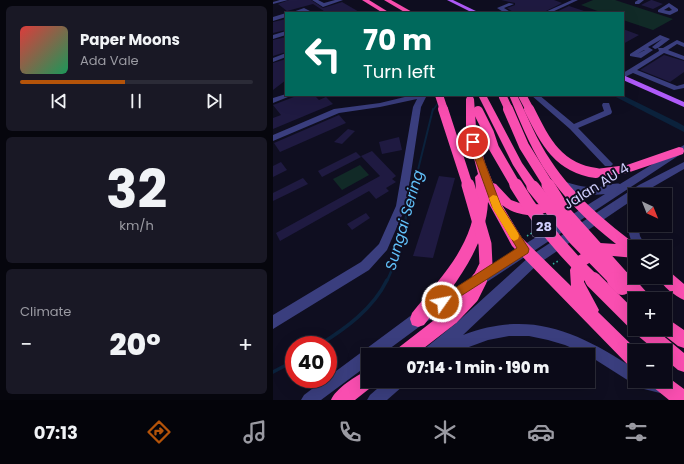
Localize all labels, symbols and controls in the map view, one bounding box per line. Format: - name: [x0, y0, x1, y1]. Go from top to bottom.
- text: 70 m: [363, 21, 432, 60]
- icon: left: [297, 28, 349, 80]
- text: Paper Moons: [80, 29, 180, 50]
- text: Ada Vale: [80, 51, 139, 70]
- text: Turn left: [363, 59, 435, 84]
- icon: previous: [48, 90, 70, 112]
- icon: pause: [125, 90, 147, 112]
- icon: next: [203, 90, 225, 112]
- pin: [456, 125, 490, 159]
- icon: arrive: [462, 131, 484, 153]
- text: 32: [106, 153, 167, 226]
- street label: Jalan AU 4: [559, 158, 633, 214]
- water label: Sungai Sering: [380, 167, 428, 273]
- north arrow: [628, 188, 672, 232]
- map controls: [628, 188, 672, 388]
- road number: 28: [532, 215, 556, 237]
- text: km/h: [119, 216, 154, 235]
- button: layers: [628, 240, 672, 284]
- position arrow: [421, 281, 463, 323]
- button: +: [628, 292, 672, 336]
- text: Climate: [20, 302, 71, 321]
- text: 20°: [109, 323, 161, 366]
- text: −: [20, 329, 32, 360]
- text: +: [238, 329, 253, 360]
- speed limit sign: 40: [285, 336, 337, 388]
- button: −: [628, 344, 672, 388]
- text: 07:14 · 1 min · 190 m: [407, 357, 549, 378]
- icon: directions: [145, 418, 173, 446]
- icon: music: [241, 418, 269, 446]
- icon: phone: [336, 418, 364, 446]
- icon: climate: [431, 418, 459, 446]
- icon: car: [527, 418, 555, 446]
- icon: filters: [622, 418, 650, 446]
- text: 07:13: [34, 420, 78, 445]

